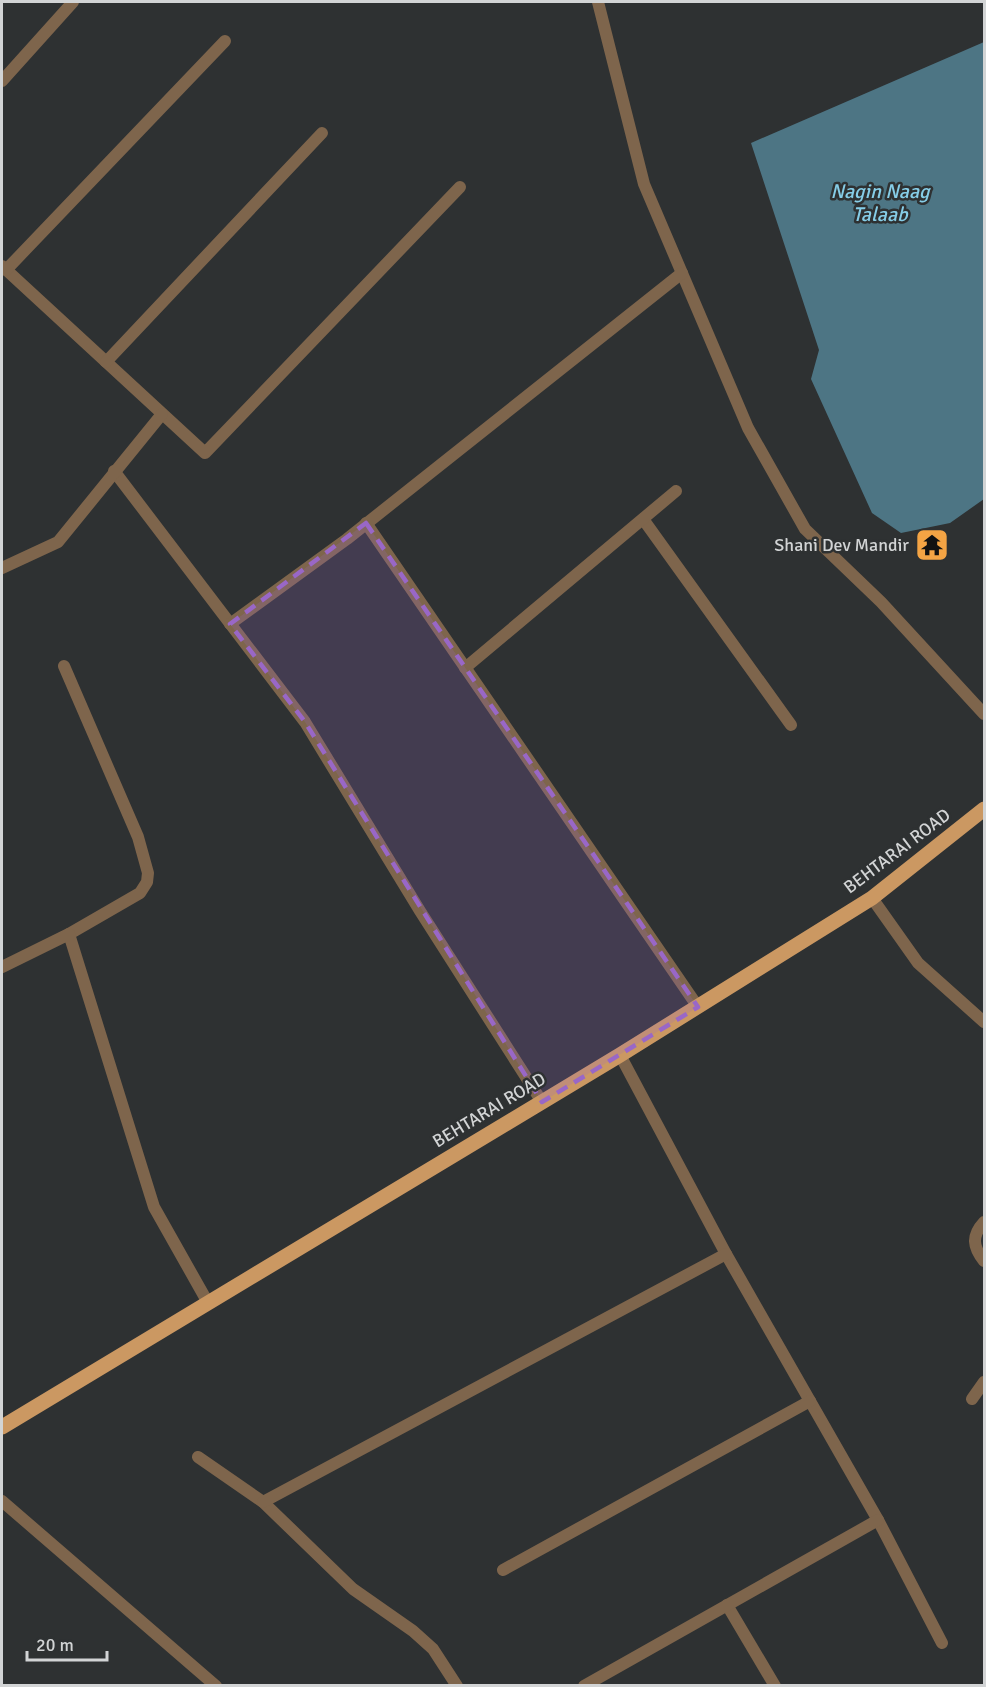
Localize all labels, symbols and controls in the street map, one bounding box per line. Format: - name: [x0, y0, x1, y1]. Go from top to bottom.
- water label: Nagin Naag Talaab: [830, 179, 931, 227]
- temple icon: Shani Dev Mandir: [914, 527, 950, 563]
- place label: Shani Dev Mandir: [774, 534, 909, 556]
- street label: BEHTARAI ROAD: [839, 804, 955, 898]
- street label: BEHTARAI ROAD: [429, 1068, 549, 1152]
- scale bar: [27, 1624, 106, 1662]
- text: 20 m: [36, 1634, 74, 1656]

